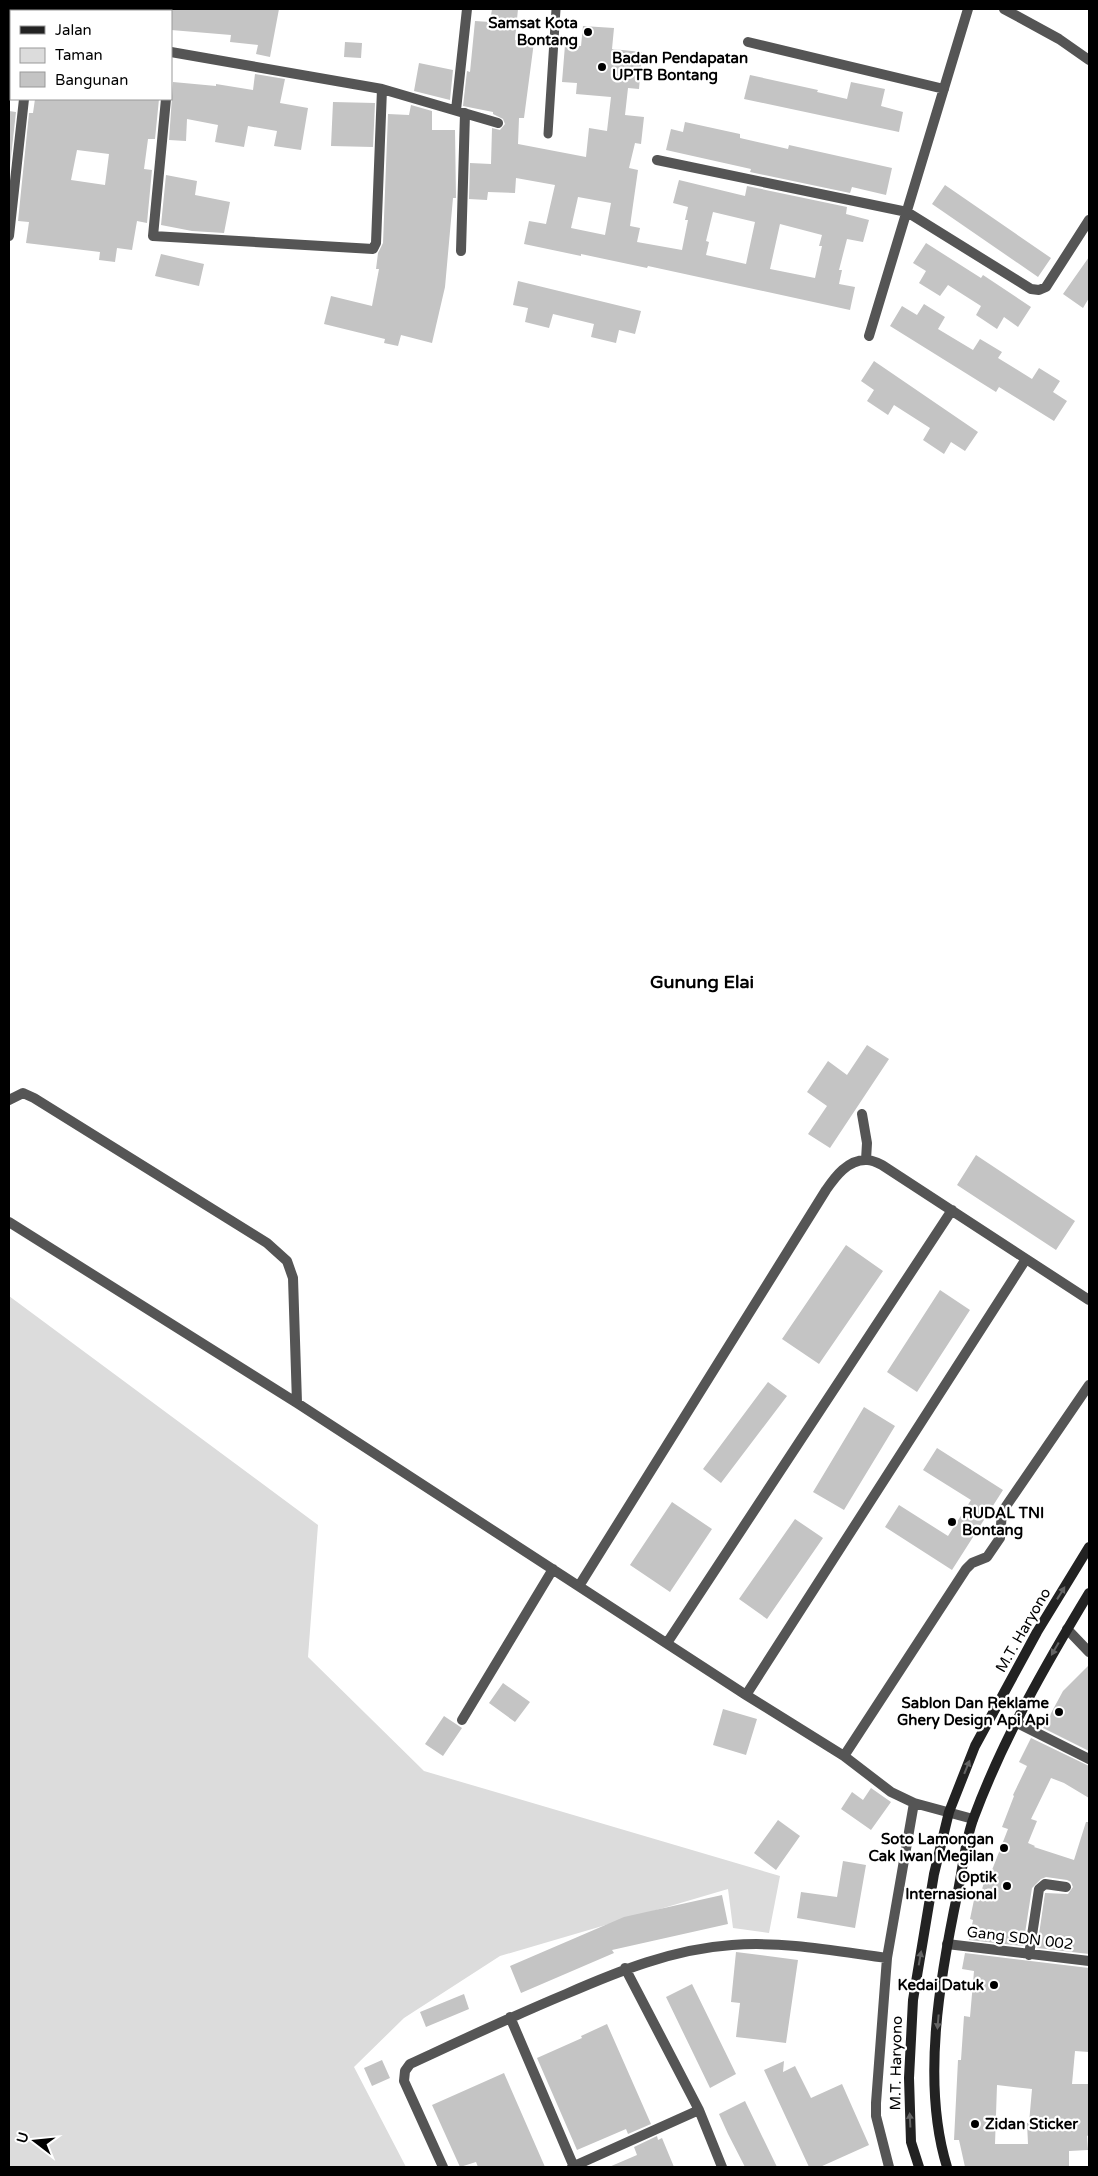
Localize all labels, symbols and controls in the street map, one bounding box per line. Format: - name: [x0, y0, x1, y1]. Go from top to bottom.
- legend: [10, 10, 172, 100]
- place label: Samsat Kota Bontang: [488, 14, 578, 50]
- text: Jalan: [55, 21, 92, 39]
- marker: Samsat Kota Bontang: [582, 26, 594, 38]
- text: Taman: [55, 46, 103, 64]
- place label: Badan Pendapatan UPTB Bontang: [612, 49, 748, 85]
- marker: Badan Pendapatan UPTB Bontang: [596, 61, 608, 73]
- text: Bangunan: [55, 71, 128, 89]
- district label: Gunung Elai: [650, 971, 754, 993]
- place label: RUDAL TNI Bontang: [962, 1504, 1044, 1540]
- marker: RUDAL TNI Bontang: [946, 1516, 958, 1528]
- street label: M.T. Haryono: [992, 1585, 1054, 1675]
- one-way arrow: [1057, 1587, 1066, 1600]
- one-way arrow: [1051, 1643, 1060, 1656]
- place label: Sablon Dan Reklame Ghery Design Api Api: [897, 1694, 1049, 1730]
- marker: Sablon Dan Reklame Ghery Design Api Api: [1053, 1706, 1065, 1718]
- one-way arrow: [963, 1759, 971, 1774]
- place label: Soto Lamongan Cak Iwan Megilan: [868, 1830, 994, 1866]
- marker: Soto Lamongan Cak Iwan Megilan: [998, 1842, 1010, 1854]
- place label: Optik Internasional: [905, 1868, 997, 1903]
- marker: Optik Internasional: [1001, 1880, 1013, 1892]
- street label: Gang SDN 002: [966, 1923, 1074, 1953]
- one-way arrow: [916, 1950, 924, 1966]
- place label: Kedai Datuk: [898, 1976, 984, 1994]
- marker: Kedai Datuk: [988, 1979, 1000, 1991]
- one-way arrow: [934, 2014, 942, 2030]
- street label: M.T. Haryono: [886, 2016, 906, 2110]
- one-way arrow: [906, 2111, 914, 2127]
- place label: Zidan Sticker: [985, 2115, 1078, 2133]
- north arrow: [10, 2116, 60, 2166]
- marker: Zidan Sticker: [969, 2118, 981, 2130]
- text: U: [13, 2130, 33, 2145]

